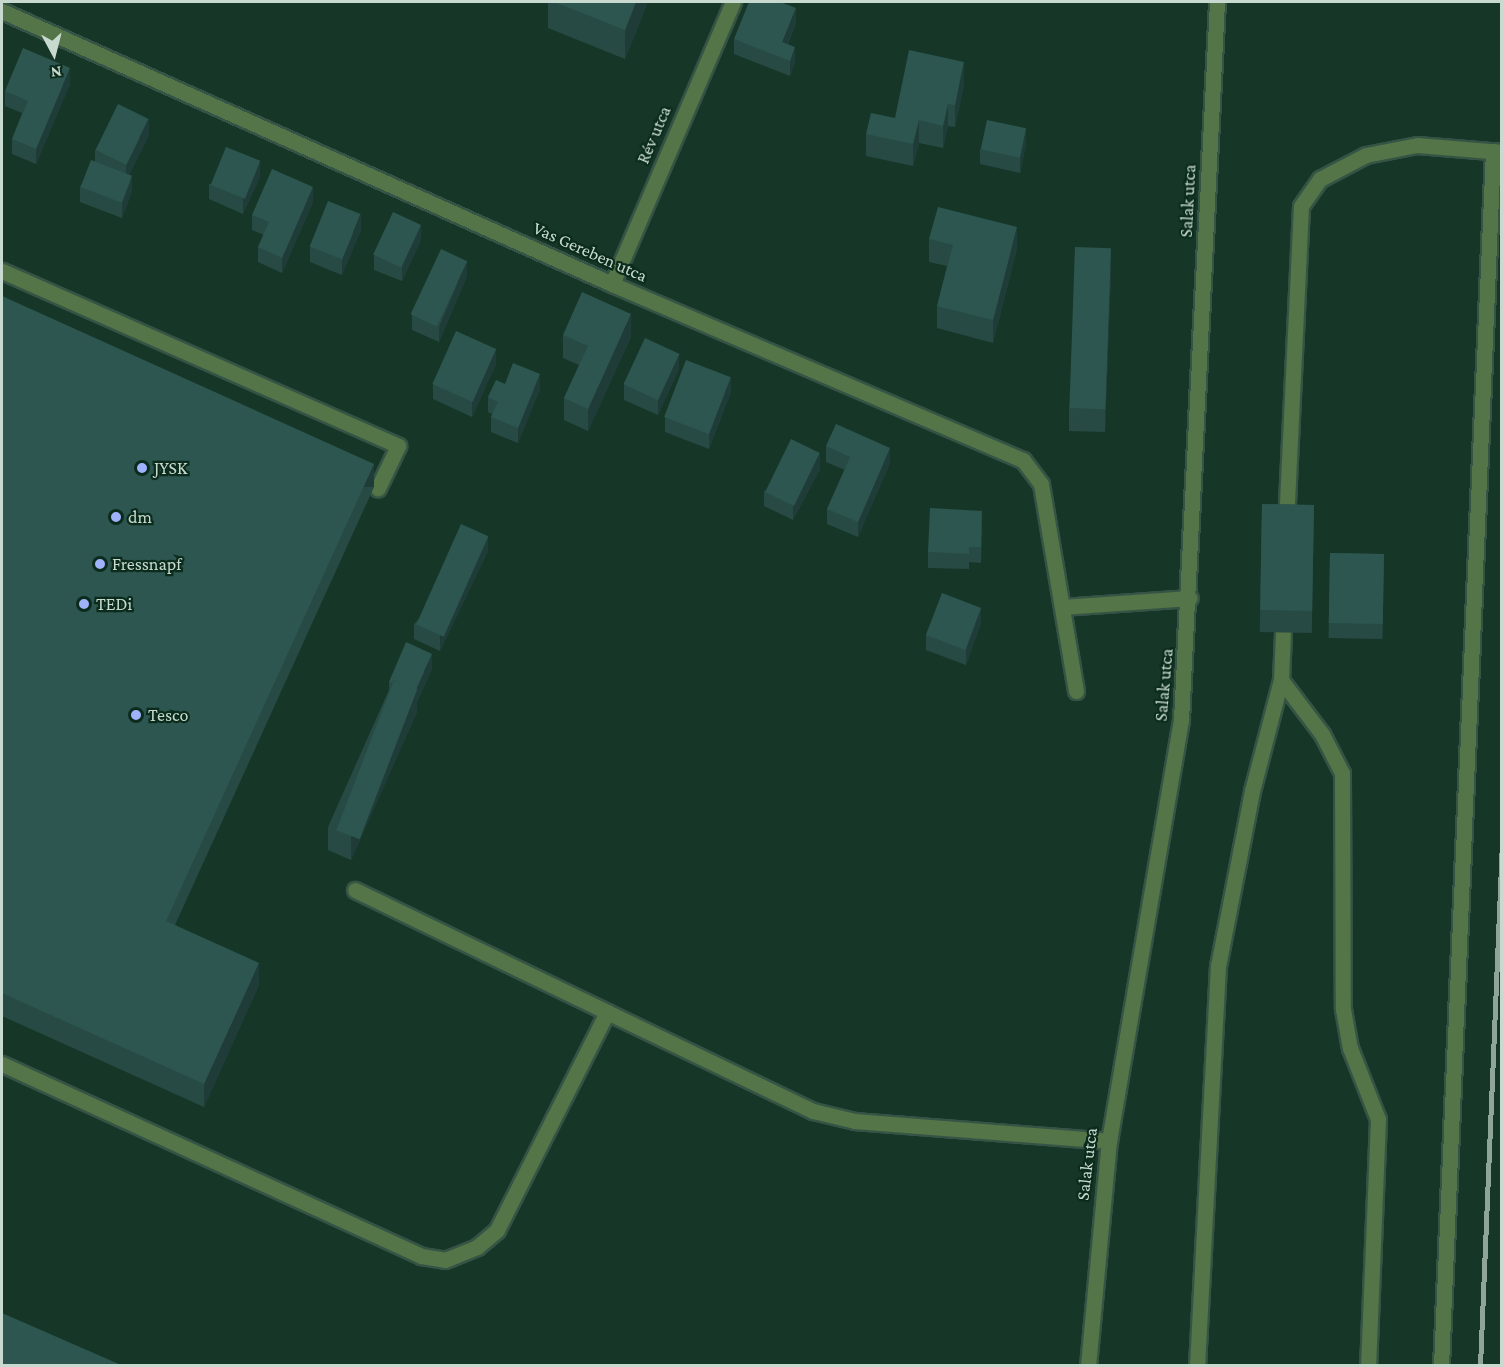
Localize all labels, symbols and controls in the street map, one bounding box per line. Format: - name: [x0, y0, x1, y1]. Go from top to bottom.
- north arrow: [24, 24, 84, 84]
- text: N: [50, 63, 63, 81]
- street label: Rév utca: [632, 103, 676, 167]
- street label: Salak utca: [1175, 164, 1201, 238]
- street label: Vas Gereben utca: [530, 217, 650, 287]
- place label: JYSK: [154, 457, 187, 479]
- marker: JYSK: [135, 461, 149, 475]
- place label: dm: [128, 506, 152, 528]
- marker: dm: [109, 510, 123, 524]
- place label: Fressnapf: [112, 553, 182, 575]
- marker: Fressnapf: [93, 557, 107, 571]
- place label: TEDi: [96, 593, 132, 615]
- marker: TEDi: [77, 597, 91, 611]
- street label: Salak utca: [1150, 648, 1178, 722]
- place label: Tesco: [148, 704, 188, 726]
- marker: Tesco: [129, 708, 143, 722]
- street label: Salak utca: [1072, 1126, 1102, 1202]

